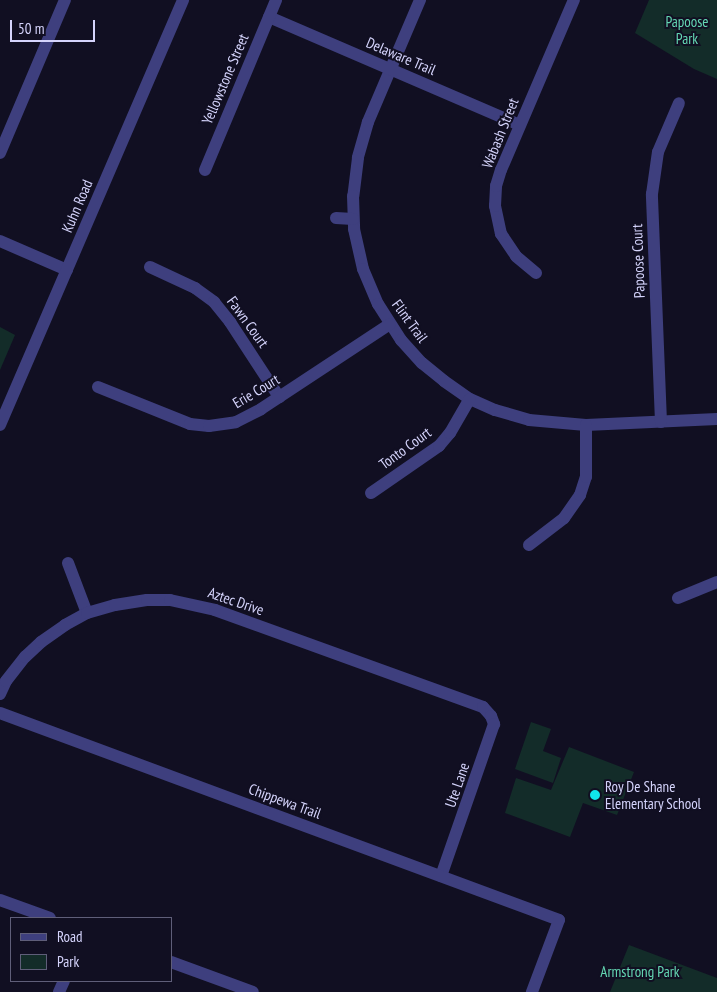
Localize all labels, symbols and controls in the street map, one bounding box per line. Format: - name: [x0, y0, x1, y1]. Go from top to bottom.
- scale bar: [12, 10, 98, 42]
- park label: Papoose Park: [665, 12, 709, 47]
- text: 50 m: [18, 19, 44, 38]
- street label: Yellowstone Street: [198, 31, 252, 127]
- street label: Delaware Trail: [363, 33, 439, 79]
- street label: Wabash Street: [478, 95, 522, 171]
- street label: Kuhn Road: [58, 177, 96, 235]
- street label: Papoose Court: [628, 224, 648, 298]
- street label: Fawn Court: [223, 293, 273, 351]
- street label: Flint Trail: [388, 296, 432, 346]
- street label: Erie Court: [229, 370, 283, 412]
- street label: Tonto Court: [375, 423, 435, 473]
- street label: Aztec Drive: [206, 583, 266, 619]
- street label: Ute Lane: [441, 760, 473, 810]
- place label: Roy De Shane Elementary School: [605, 777, 702, 812]
- street label: Chippewa Trail: [246, 780, 324, 822]
- marker: Roy De Shane Elementary School: [589, 789, 601, 801]
- legend: [10, 917, 172, 982]
- text: Road: [57, 927, 83, 946]
- text: Park: [57, 952, 79, 971]
- park label: Armstrong Park: [600, 963, 680, 981]

